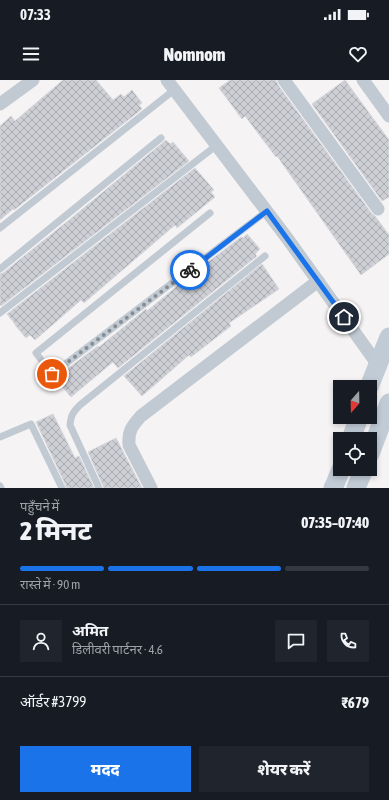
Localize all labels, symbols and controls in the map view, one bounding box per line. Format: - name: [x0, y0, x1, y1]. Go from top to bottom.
- text: 07:33: [20, 6, 51, 23]
- icon: menu: [20, 43, 42, 65]
- icon: heart: [347, 43, 369, 65]
- text: Nomnom: [163, 44, 226, 65]
- courier: [170, 250, 210, 290]
- icon: bike: [179, 259, 201, 281]
- pin: [327, 300, 361, 334]
- icon: home: [333, 306, 355, 328]
- pin: [35, 357, 69, 391]
- icon: bag: [41, 363, 63, 385]
- north arrow: [333, 380, 377, 424]
- map controls: [333, 380, 377, 476]
- button: locate: [333, 432, 377, 476]
- text: पहुँचने में: [20, 499, 59, 514]
- text: 07:35–07:40: [301, 514, 369, 531]
- text: 2 मिनट: [20, 516, 92, 546]
- text: रास्ते में · 90 m: [20, 577, 80, 592]
- button: person: [20, 620, 62, 662]
- button: chat: [275, 620, 317, 662]
- button: phone: [327, 620, 369, 662]
- text: अमित: [72, 622, 108, 639]
- text: डिलीवरी पार्टनर · 4.6: [72, 642, 163, 657]
- text: ऑर्डर #3799: [20, 693, 86, 710]
- text: ₹679: [341, 694, 369, 711]
- button: मदद: [20, 746, 191, 792]
- button: शेयर करें: [199, 746, 369, 792]

